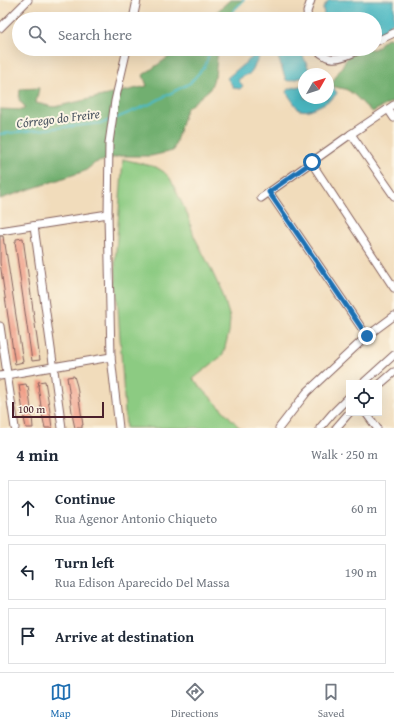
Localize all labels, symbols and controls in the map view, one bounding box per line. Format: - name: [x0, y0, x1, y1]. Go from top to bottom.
- search box: [12, 12, 382, 56]
- icon: search: [26, 23, 48, 45]
- text: Search here: [58, 24, 132, 45]
- north arrow: [298, 68, 334, 104]
- water label: Córrego do Freire: [15, 104, 101, 133]
- route start: [303, 153, 321, 171]
- route end: [358, 327, 376, 345]
- map controls: [346, 380, 382, 416]
- button: locate: [346, 380, 382, 416]
- scale bar: [12, 400, 104, 419]
- text: 100 m: [18, 401, 45, 417]
- text: 4 min: [16, 442, 58, 467]
- text: Walk · 250 m: [311, 445, 378, 464]
- text: Continue: [55, 488, 116, 509]
- icon: ahead: [17, 497, 39, 519]
- text: 60 m: [351, 499, 377, 518]
- text: Rua Agenor Antonio Chiqueto: [55, 509, 217, 528]
- text: Turn left: [55, 552, 114, 573]
- icon: left: [17, 561, 39, 583]
- text: 190 m: [345, 563, 377, 582]
- text: Rua Edison Aparecido Del Massa: [55, 573, 230, 592]
- icon: arrive: [17, 625, 39, 647]
- text: Arrive at destination: [55, 626, 194, 647]
- tab: Map: [50, 681, 72, 721]
- tab: Directions: [171, 681, 218, 721]
- tab: Saved: [318, 681, 344, 721]

